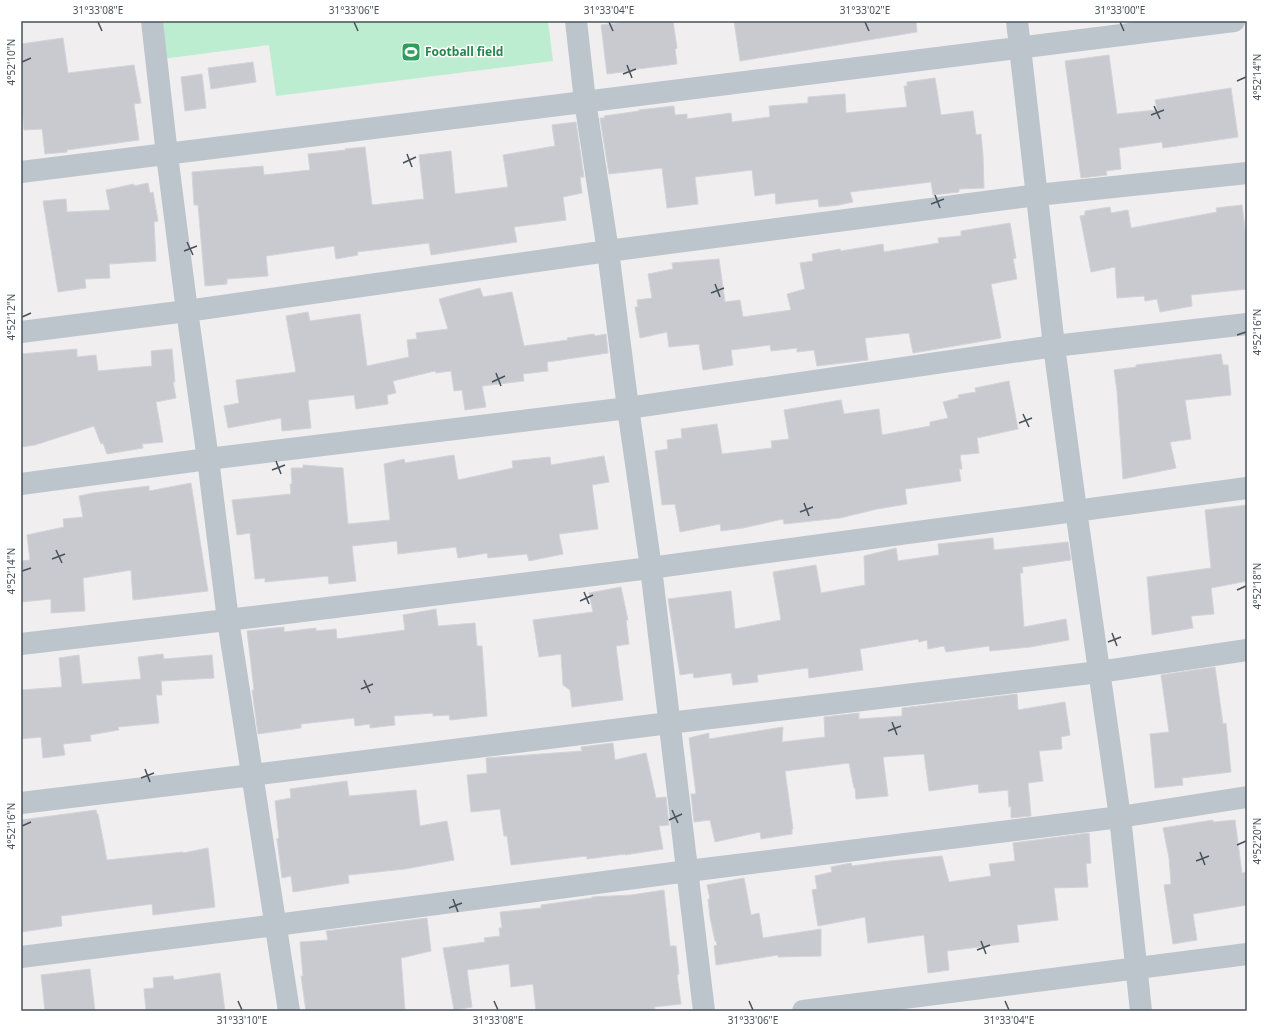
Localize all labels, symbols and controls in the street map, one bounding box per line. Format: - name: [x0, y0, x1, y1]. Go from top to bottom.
- text: 31°33'08"E: [73, 3, 123, 17]
- text: 31°33'06"E: [329, 3, 379, 17]
- text: 31°33'04"E: [584, 3, 634, 17]
- text: 31°33'02"E: [840, 3, 890, 17]
- text: 31°33'00"E: [1095, 3, 1145, 17]
- text: 4°52'10"N: [4, 39, 18, 85]
- sports icon: Football field: [400, 41, 422, 63]
- place label: Football field: [425, 43, 503, 60]
- text: 4°52'14"N: [1250, 54, 1264, 100]
- text: 4°52'12"N: [4, 294, 18, 340]
- text: 4°52'16"N: [1250, 309, 1264, 355]
- text: 4°52'14"N: [4, 548, 18, 594]
- text: 4°52'18"N: [1250, 563, 1264, 609]
- text: 4°52'16"N: [4, 803, 18, 849]
- text: 4°52'20"N: [1250, 818, 1264, 864]
- text: 31°33'10"E: [217, 1013, 267, 1027]
- text: 31°33'08"E: [473, 1013, 523, 1027]
- text: 31°33'06"E: [728, 1013, 778, 1027]
- text: 31°33'04"E: [984, 1013, 1034, 1027]

